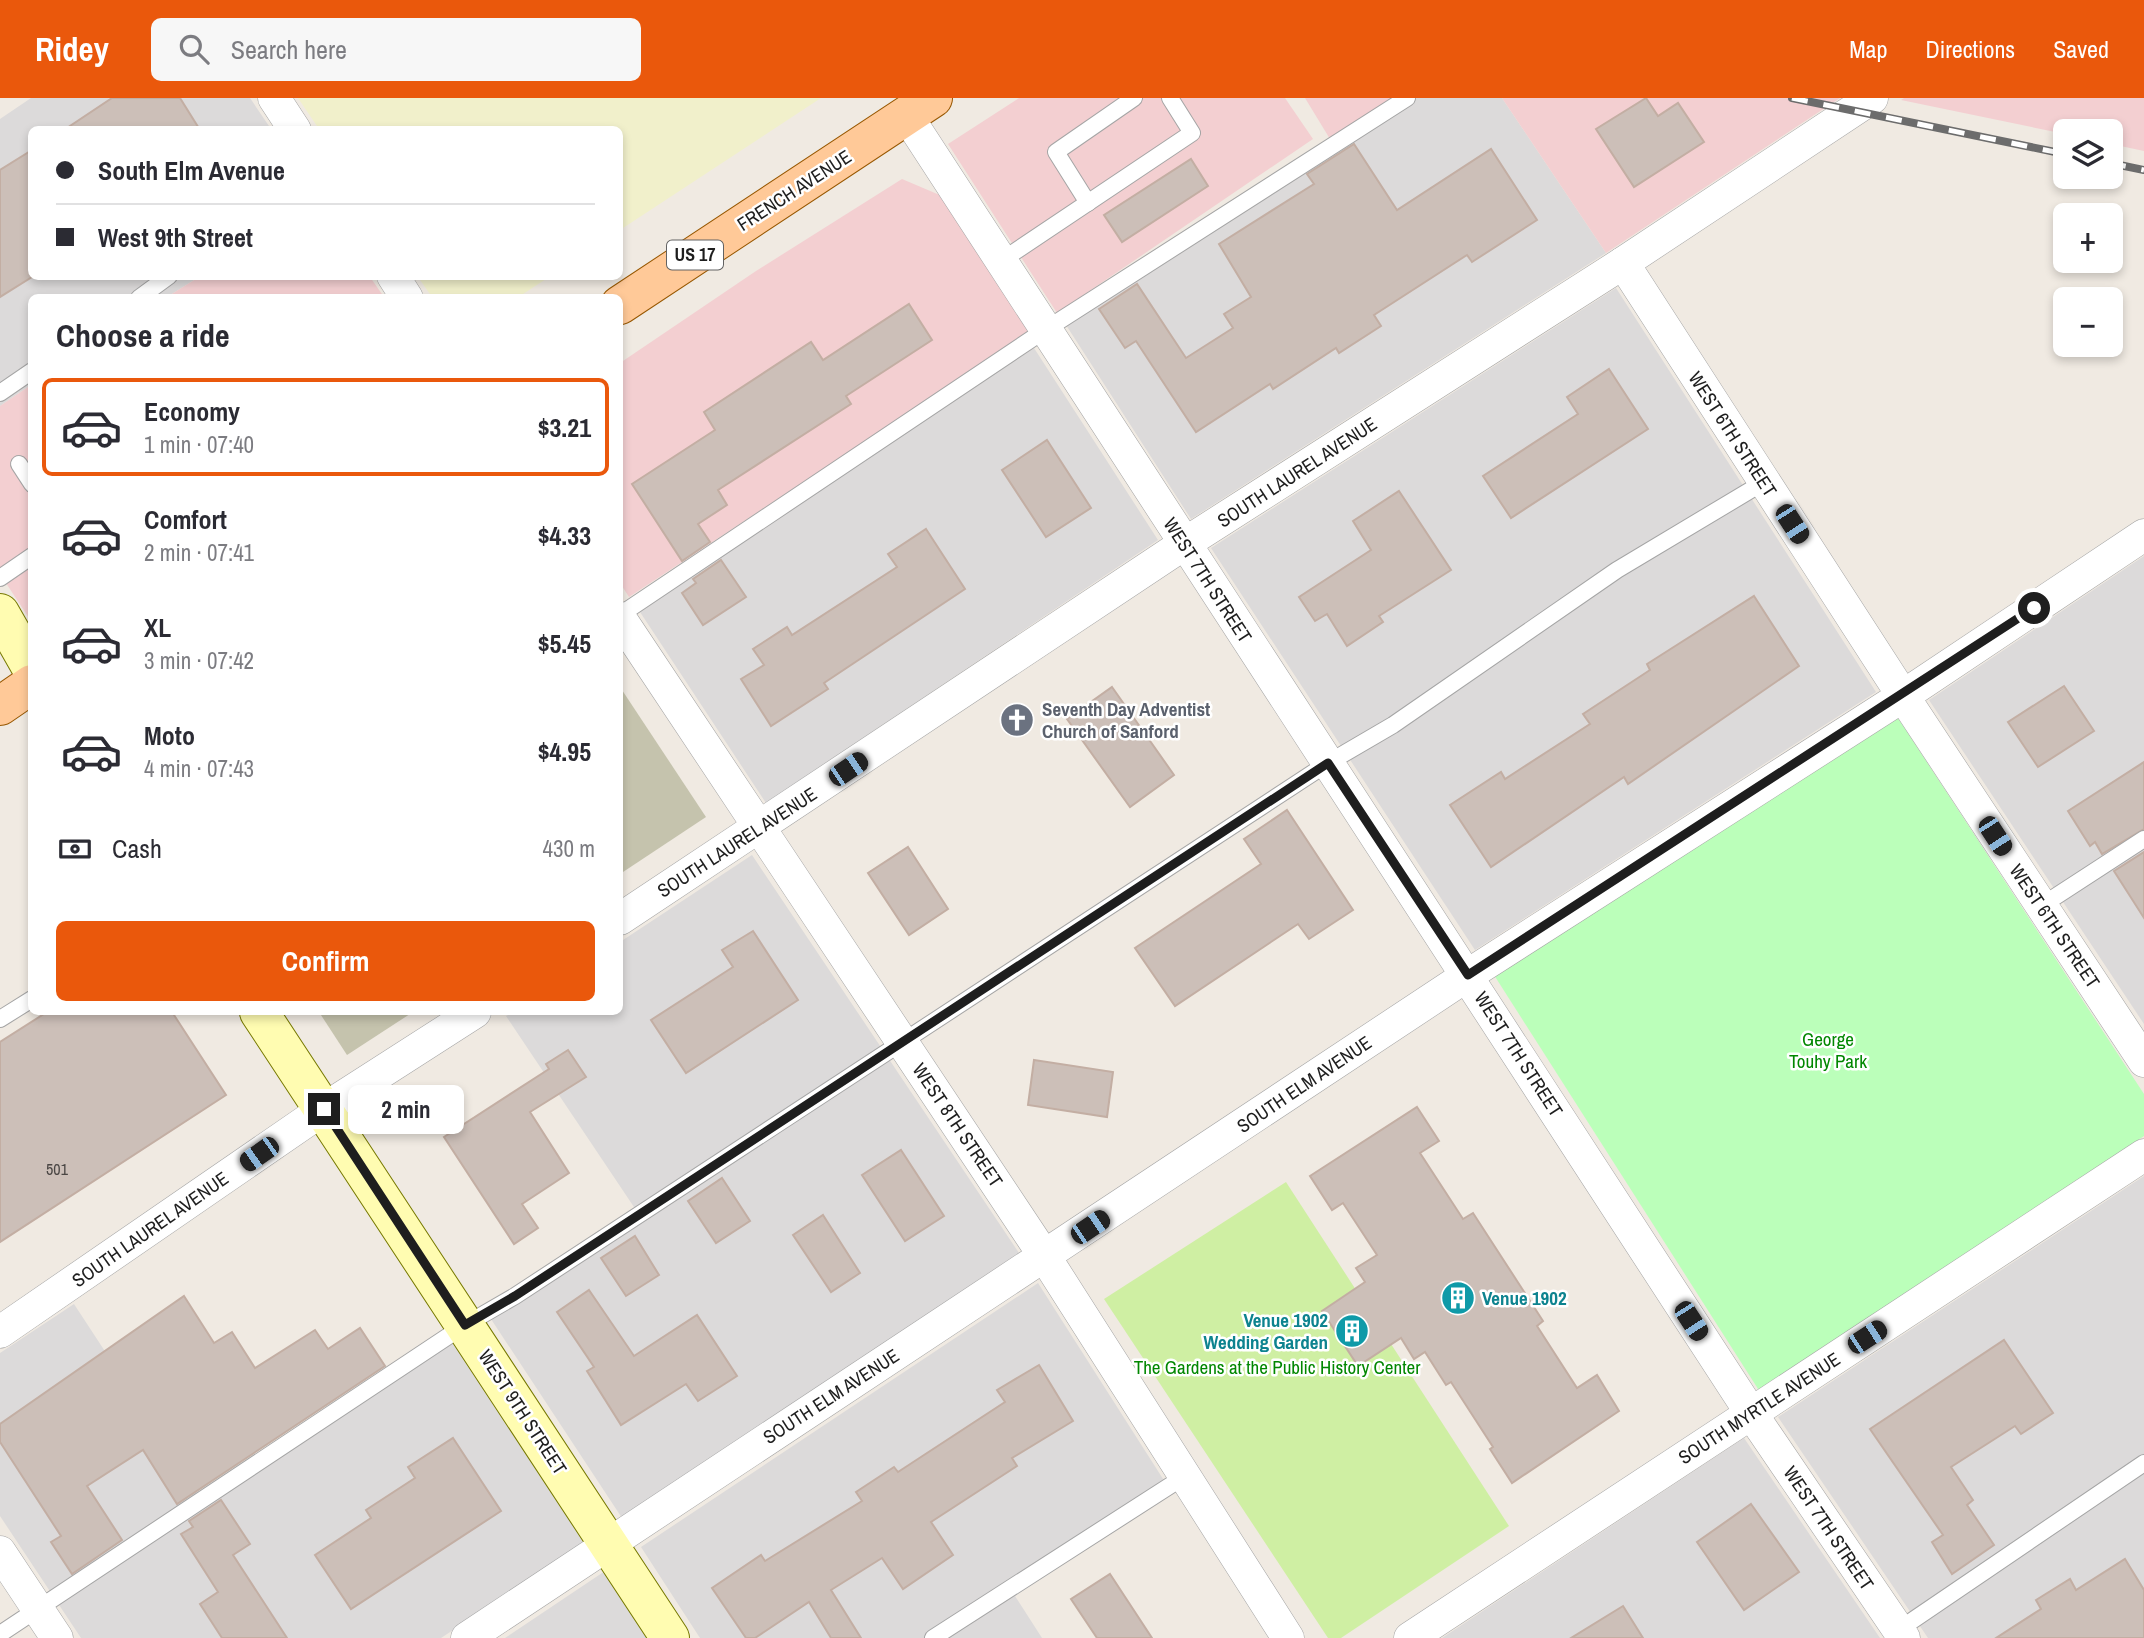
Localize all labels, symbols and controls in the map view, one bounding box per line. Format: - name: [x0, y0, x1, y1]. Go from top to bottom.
- search box: [151, 18, 641, 81]
- text: Ridey: [35, 27, 109, 71]
- icon: search: [175, 30, 213, 68]
- text: Search here: [231, 32, 347, 67]
- text: Map: [1849, 33, 1887, 65]
- text: Directions: [1925, 33, 2015, 65]
- text: Saved: [2053, 33, 2109, 65]
- map controls: [2053, 119, 2123, 357]
- button: layers: [2053, 119, 2123, 189]
- street label: FRENCH AVENUE: [732, 143, 856, 237]
- text: South Elm Avenue: [98, 153, 285, 188]
- button: +: [2053, 203, 2123, 273]
- text: West 9th Street: [98, 220, 253, 255]
- road number: US 17: [667, 240, 723, 270]
- button: −: [2053, 287, 2123, 357]
- text: Choose a ride: [56, 314, 230, 357]
- street label: WEST 6TH STREET: [1683, 366, 1783, 502]
- text: Economy: [144, 394, 240, 429]
- icon: car: [60, 396, 123, 459]
- text: $3.21: [538, 410, 591, 445]
- street label: SOUTH LAUREL AVENUE: [1212, 411, 1382, 533]
- text: 1 min · 07:40: [144, 429, 254, 460]
- car: [1772, 501, 1813, 547]
- text: Comfort: [144, 502, 227, 537]
- icon: car: [60, 504, 123, 567]
- street label: WEST 7TH STREET: [1158, 512, 1258, 648]
- text: $4.33: [538, 518, 591, 553]
- text: 2 min · 07:41: [144, 537, 254, 568]
- route start: [2018, 592, 2050, 624]
- text: XL: [144, 610, 171, 645]
- icon: car: [60, 612, 123, 675]
- text: $5.45: [538, 626, 591, 661]
- text: 3 min · 07:42: [144, 645, 254, 676]
- place label: Seventh Day Adventist Church of Sanford: [1042, 696, 1210, 744]
- church icon: Seventh Day Adventist Church of Sanford: [998, 701, 1036, 739]
- text: Moto: [144, 718, 195, 753]
- icon: car: [60, 720, 123, 783]
- text: $4.95: [538, 734, 591, 769]
- car: [825, 749, 872, 789]
- text: 4 min · 07:43: [144, 753, 254, 784]
- street label: SOUTH LAUREL AVENUE: [652, 781, 822, 903]
- car: [1975, 813, 2016, 859]
- icon: cash: [56, 830, 94, 868]
- text: Cash: [112, 831, 162, 866]
- text: 430 m: [543, 833, 595, 864]
- street label: WEST 6TH STREET: [2004, 859, 2106, 993]
- button: Confirm: [56, 921, 595, 1001]
- street label: WEST 7TH STREET: [1469, 986, 1569, 1122]
- park label: George Touhy Park: [1789, 1026, 1867, 1074]
- street label: SOUTH ELM AVENUE: [1232, 1029, 1376, 1139]
- street label: WEST 8TH STREET: [907, 1058, 1009, 1192]
- callout: 2 min: [348, 1084, 464, 1134]
- route end: [308, 1093, 340, 1125]
- text: 2 min: [381, 1094, 431, 1125]
- car: [236, 1133, 283, 1175]
- house number: 501: [46, 1158, 69, 1180]
- street label: SOUTH LAUREL AVENUE: [67, 1165, 233, 1293]
- car: [1067, 1207, 1114, 1247]
- building icon: Venue 1902: [1439, 1279, 1477, 1317]
- place label: Venue 1902: [1482, 1285, 1567, 1311]
- car: [1671, 1298, 1712, 1344]
- place label: Venue 1902 Wedding Garden: [1204, 1307, 1328, 1355]
- building icon: Venue 1902 Wedding Garden: [1333, 1312, 1371, 1350]
- car: [1844, 1317, 1891, 1357]
- street label: SOUTH ELM AVENUE: [758, 1342, 904, 1450]
- street label: WEST 9TH STREET: [473, 1344, 573, 1480]
- street label: SOUTH MYRTLE AVENUE: [1673, 1346, 1845, 1470]
- park label: The Gardens at the Public History Center: [1134, 1354, 1421, 1380]
- street label: WEST 7TH STREET: [1778, 1461, 1880, 1595]

